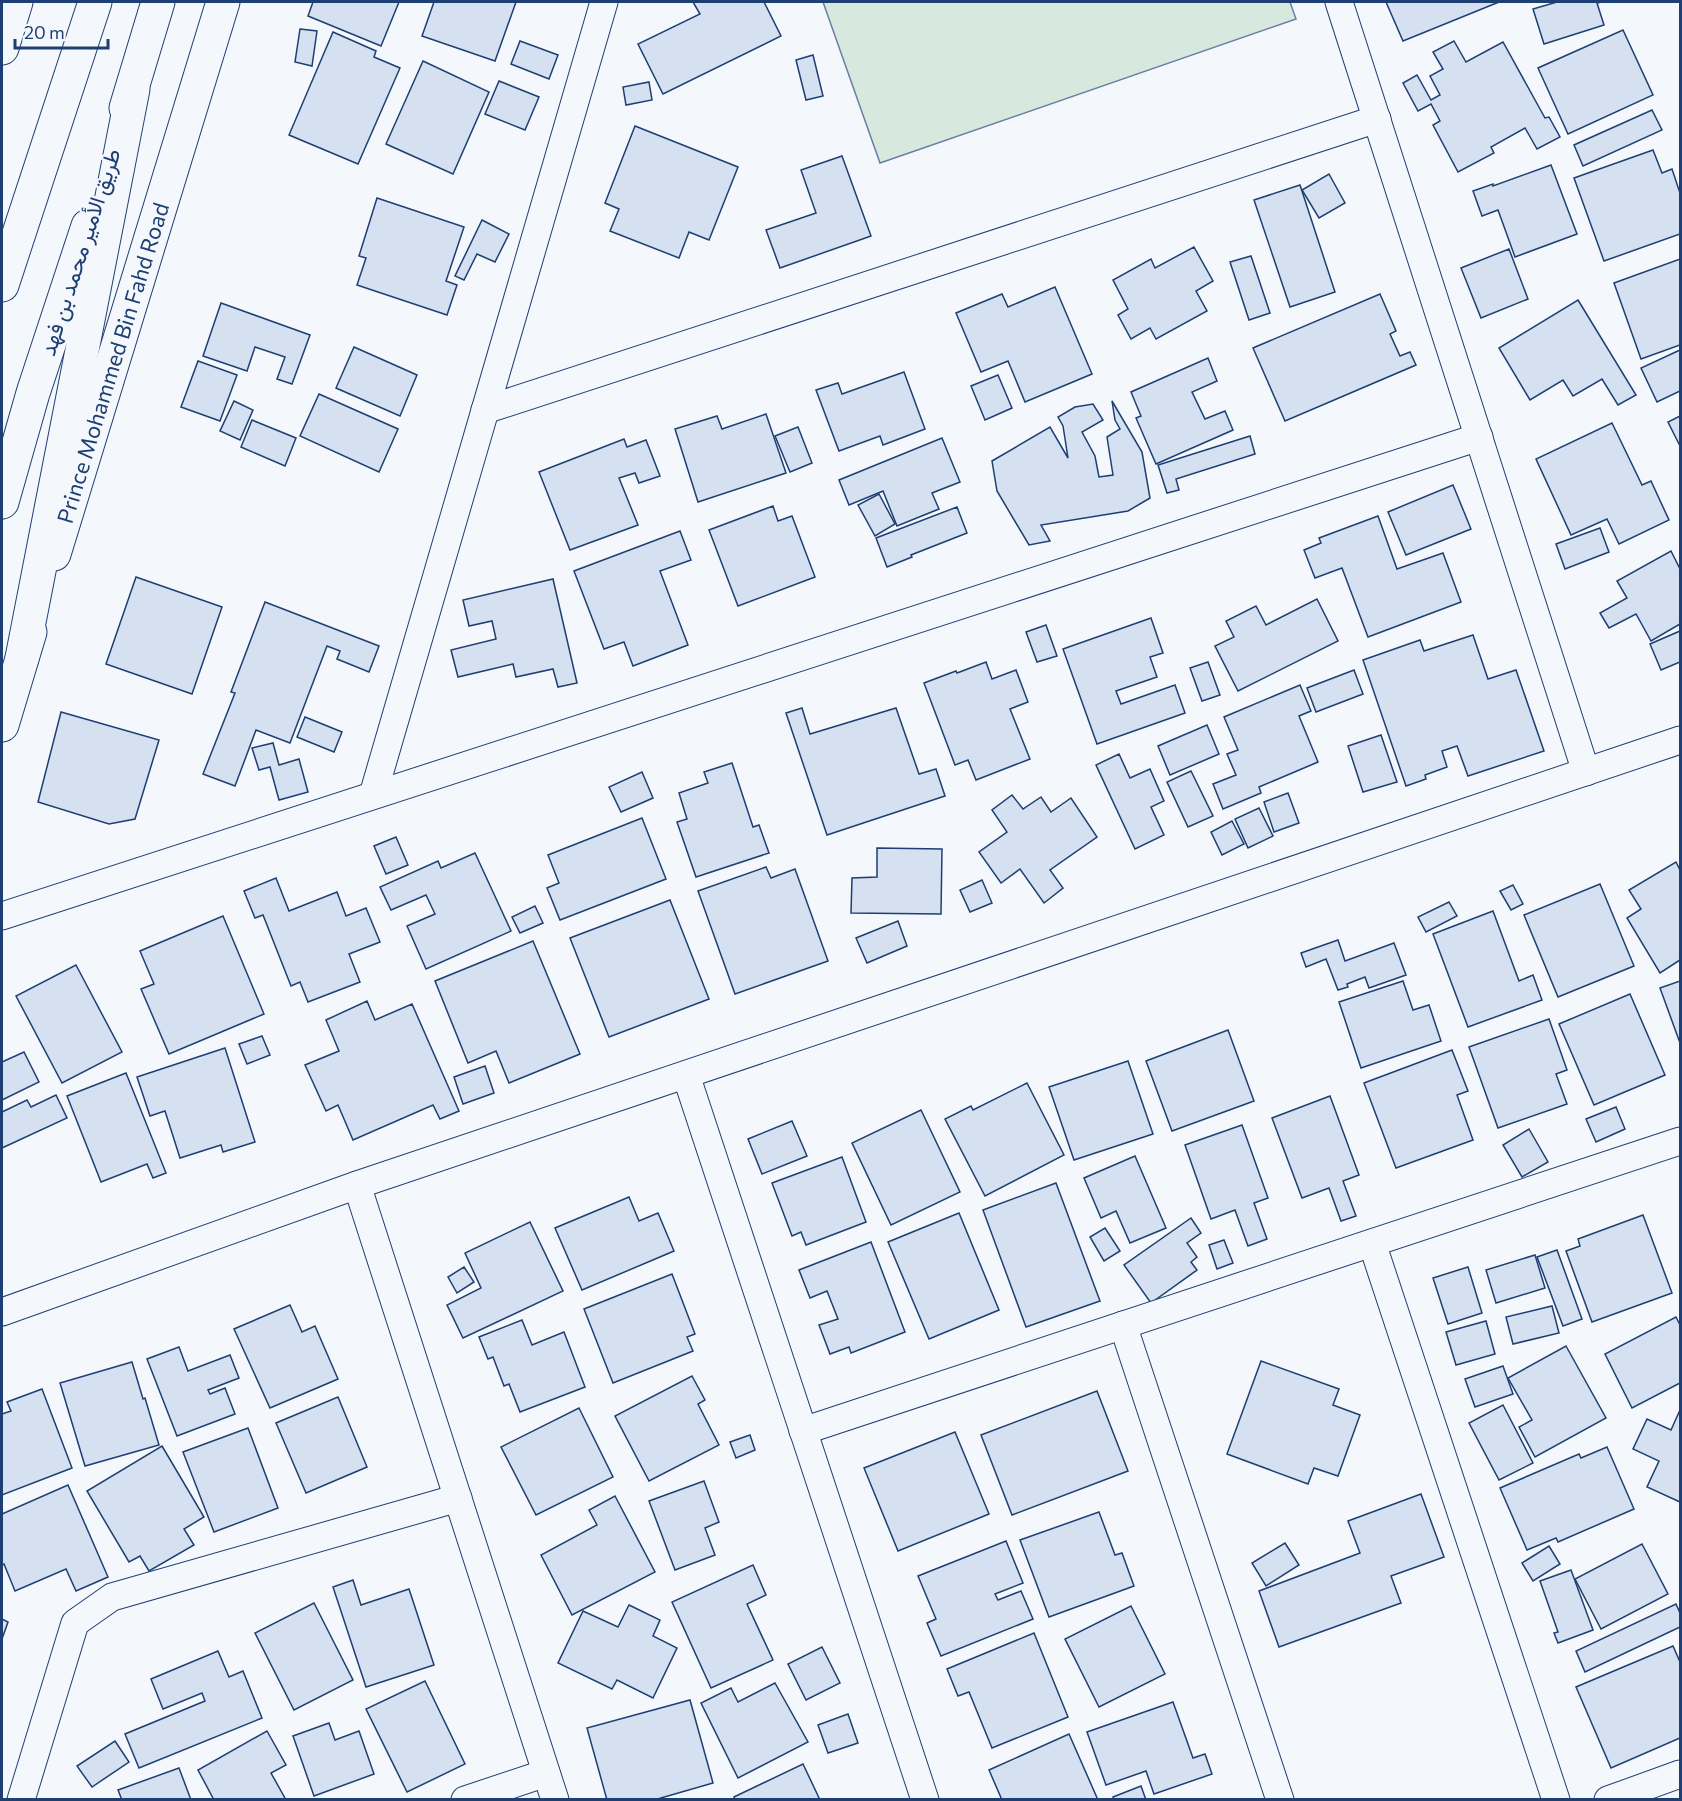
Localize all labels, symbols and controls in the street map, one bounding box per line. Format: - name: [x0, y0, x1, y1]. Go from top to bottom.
- scale bar: [15, 12, 108, 50]
- text: 20 m: [24, 21, 65, 43]
- street label: طريق الأمير محمد بن فهد: [33, 145, 127, 359]
- street label: Prince Mohammed Bin Fahd Road: [51, 199, 174, 526]

